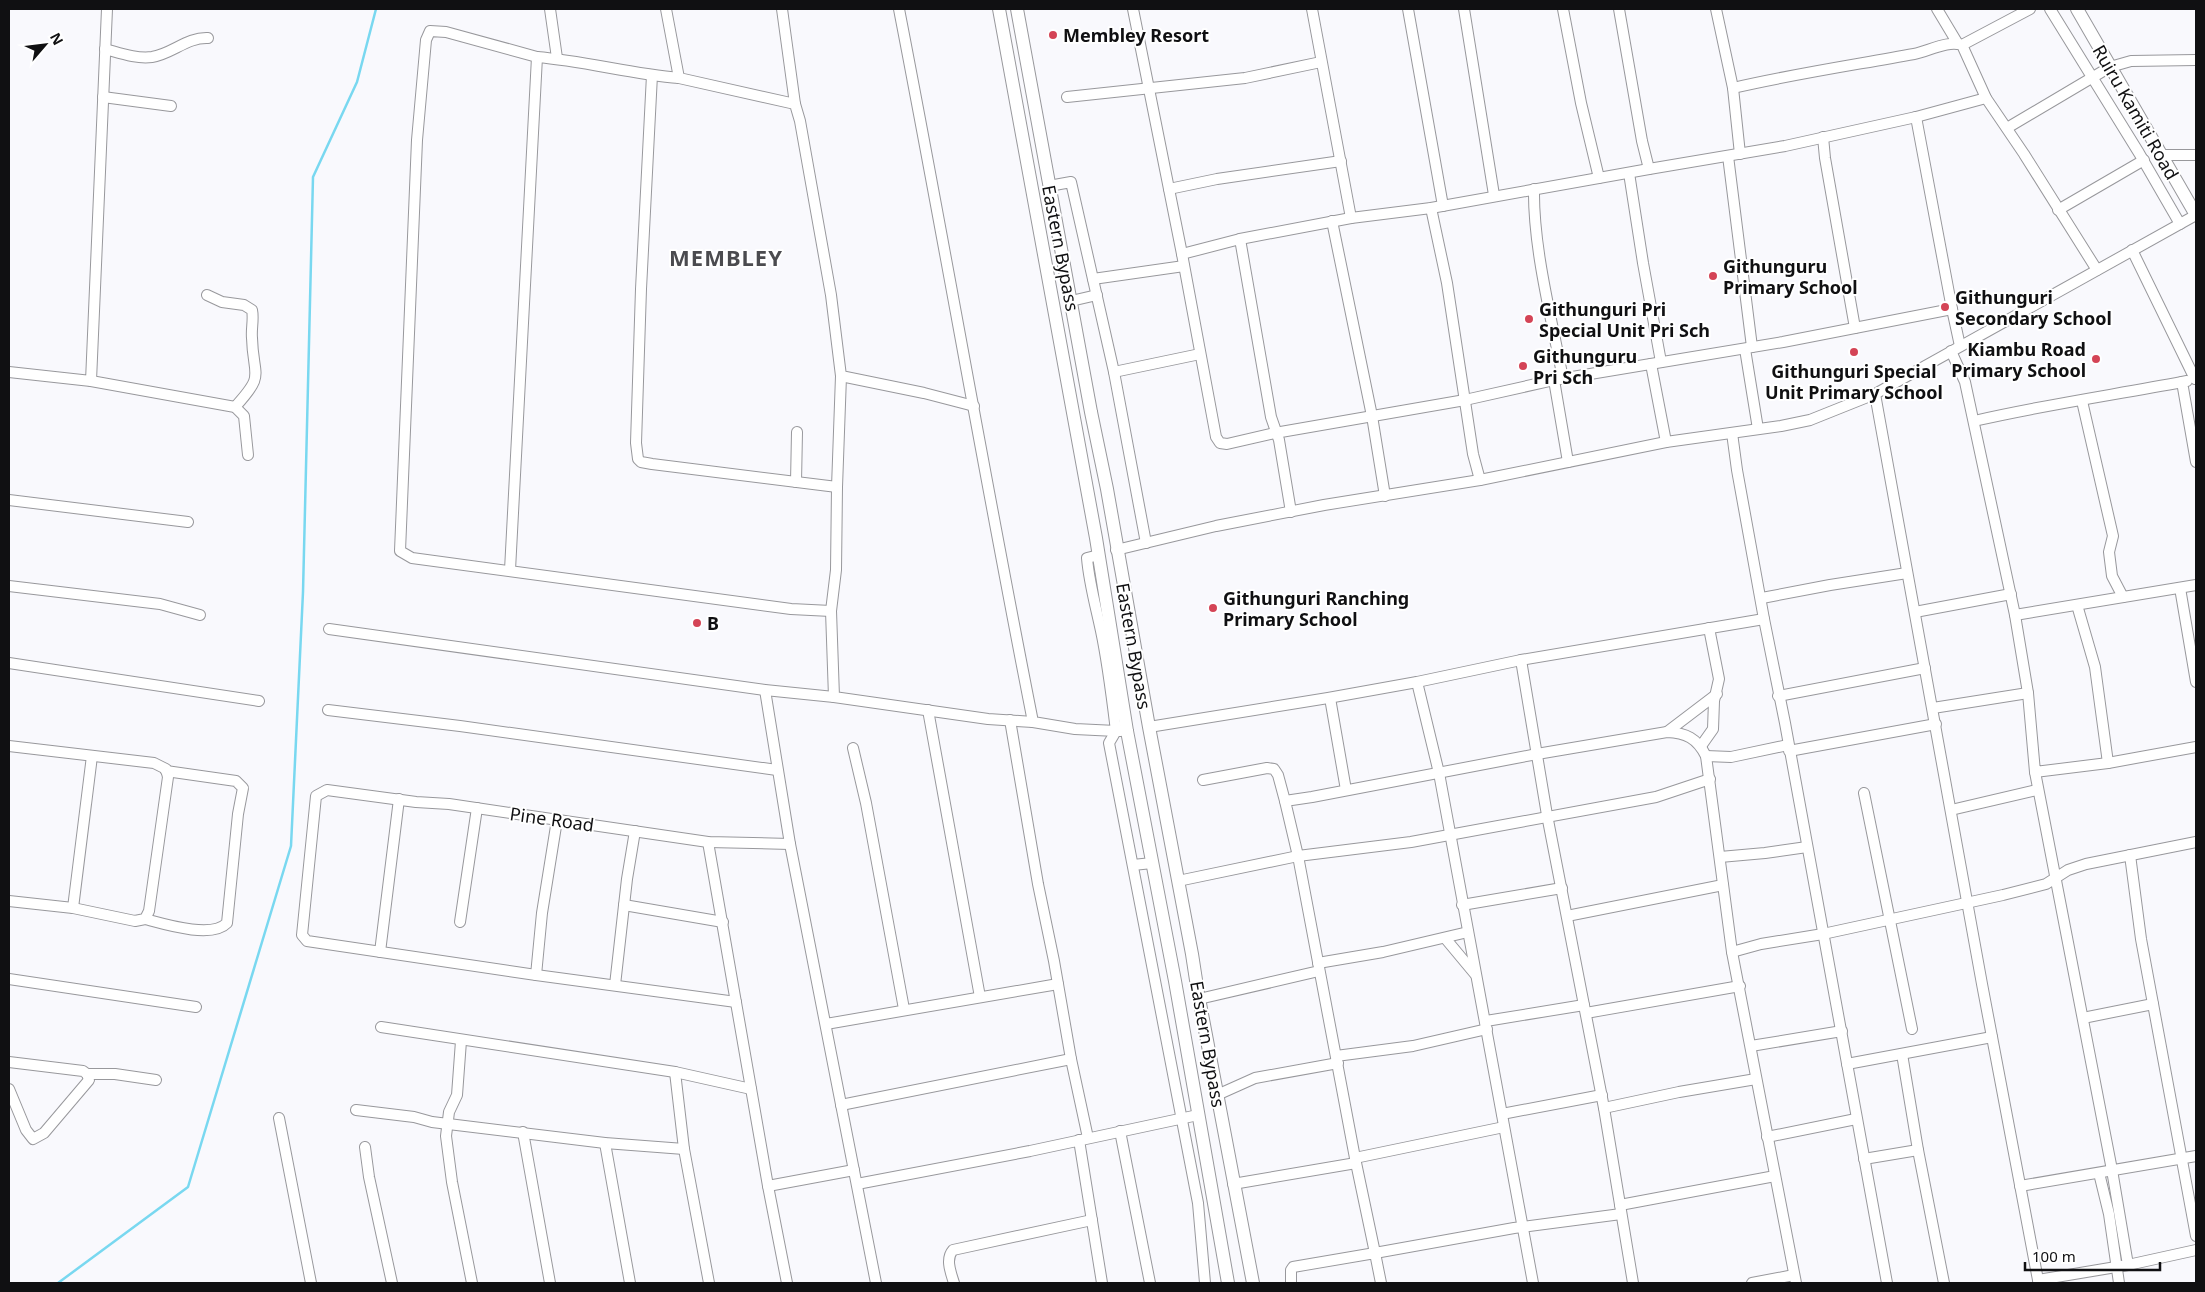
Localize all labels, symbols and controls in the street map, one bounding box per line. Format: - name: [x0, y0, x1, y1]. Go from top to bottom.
- north arrow: [20, 20, 70, 70]
- place label: Membley Resort: [1063, 23, 1209, 47]
- text: N: [46, 29, 68, 48]
- marker: Membley Resort: [1047, 29, 1059, 41]
- street label: Ruiru Kamiti Road: [2088, 40, 2184, 184]
- street label: Eastern Bypass: [1037, 183, 1085, 313]
- district label: MEMBLEY: [669, 242, 783, 272]
- place label: Githunguru Primary School: [1723, 254, 1858, 299]
- marker: Githunguru Primary School: [1707, 270, 1719, 282]
- place label: Githunguri Secondary School: [1955, 285, 2112, 330]
- place label: Githunguri Pri Special Unit Pri Sch: [1539, 297, 1710, 342]
- marker: Githunguri Secondary School: [1939, 301, 1951, 313]
- marker: Githunguri Pri Special Unit Pri Sch: [1523, 313, 1535, 325]
- place label: Kiambu Road Primary School: [1951, 337, 2086, 382]
- place label: Githunguru Pri Sch: [1533, 344, 1637, 389]
- marker: Githunguri Special Unit Primary School: [1848, 346, 1860, 358]
- marker: Kiambu Road Primary School: [2090, 353, 2102, 365]
- place label: Githunguri Special Unit Primary School: [1765, 359, 1943, 404]
- marker: Githunguru Pri Sch: [1517, 360, 1529, 372]
- street label: Eastern Bypass: [1111, 581, 1157, 711]
- place label: Githunguri Ranching Primary School: [1223, 586, 1409, 631]
- marker: Githunguri Ranching Primary School: [1207, 602, 1219, 614]
- place label: B: [707, 611, 719, 635]
- marker: B: [691, 617, 703, 629]
- street label: Pine Road: [508, 801, 596, 837]
- street label: Eastern Bypass: [1185, 979, 1231, 1109]
- scale bar: [2025, 1240, 2160, 1272]
- text: 100 m: [2032, 1246, 2076, 1266]

